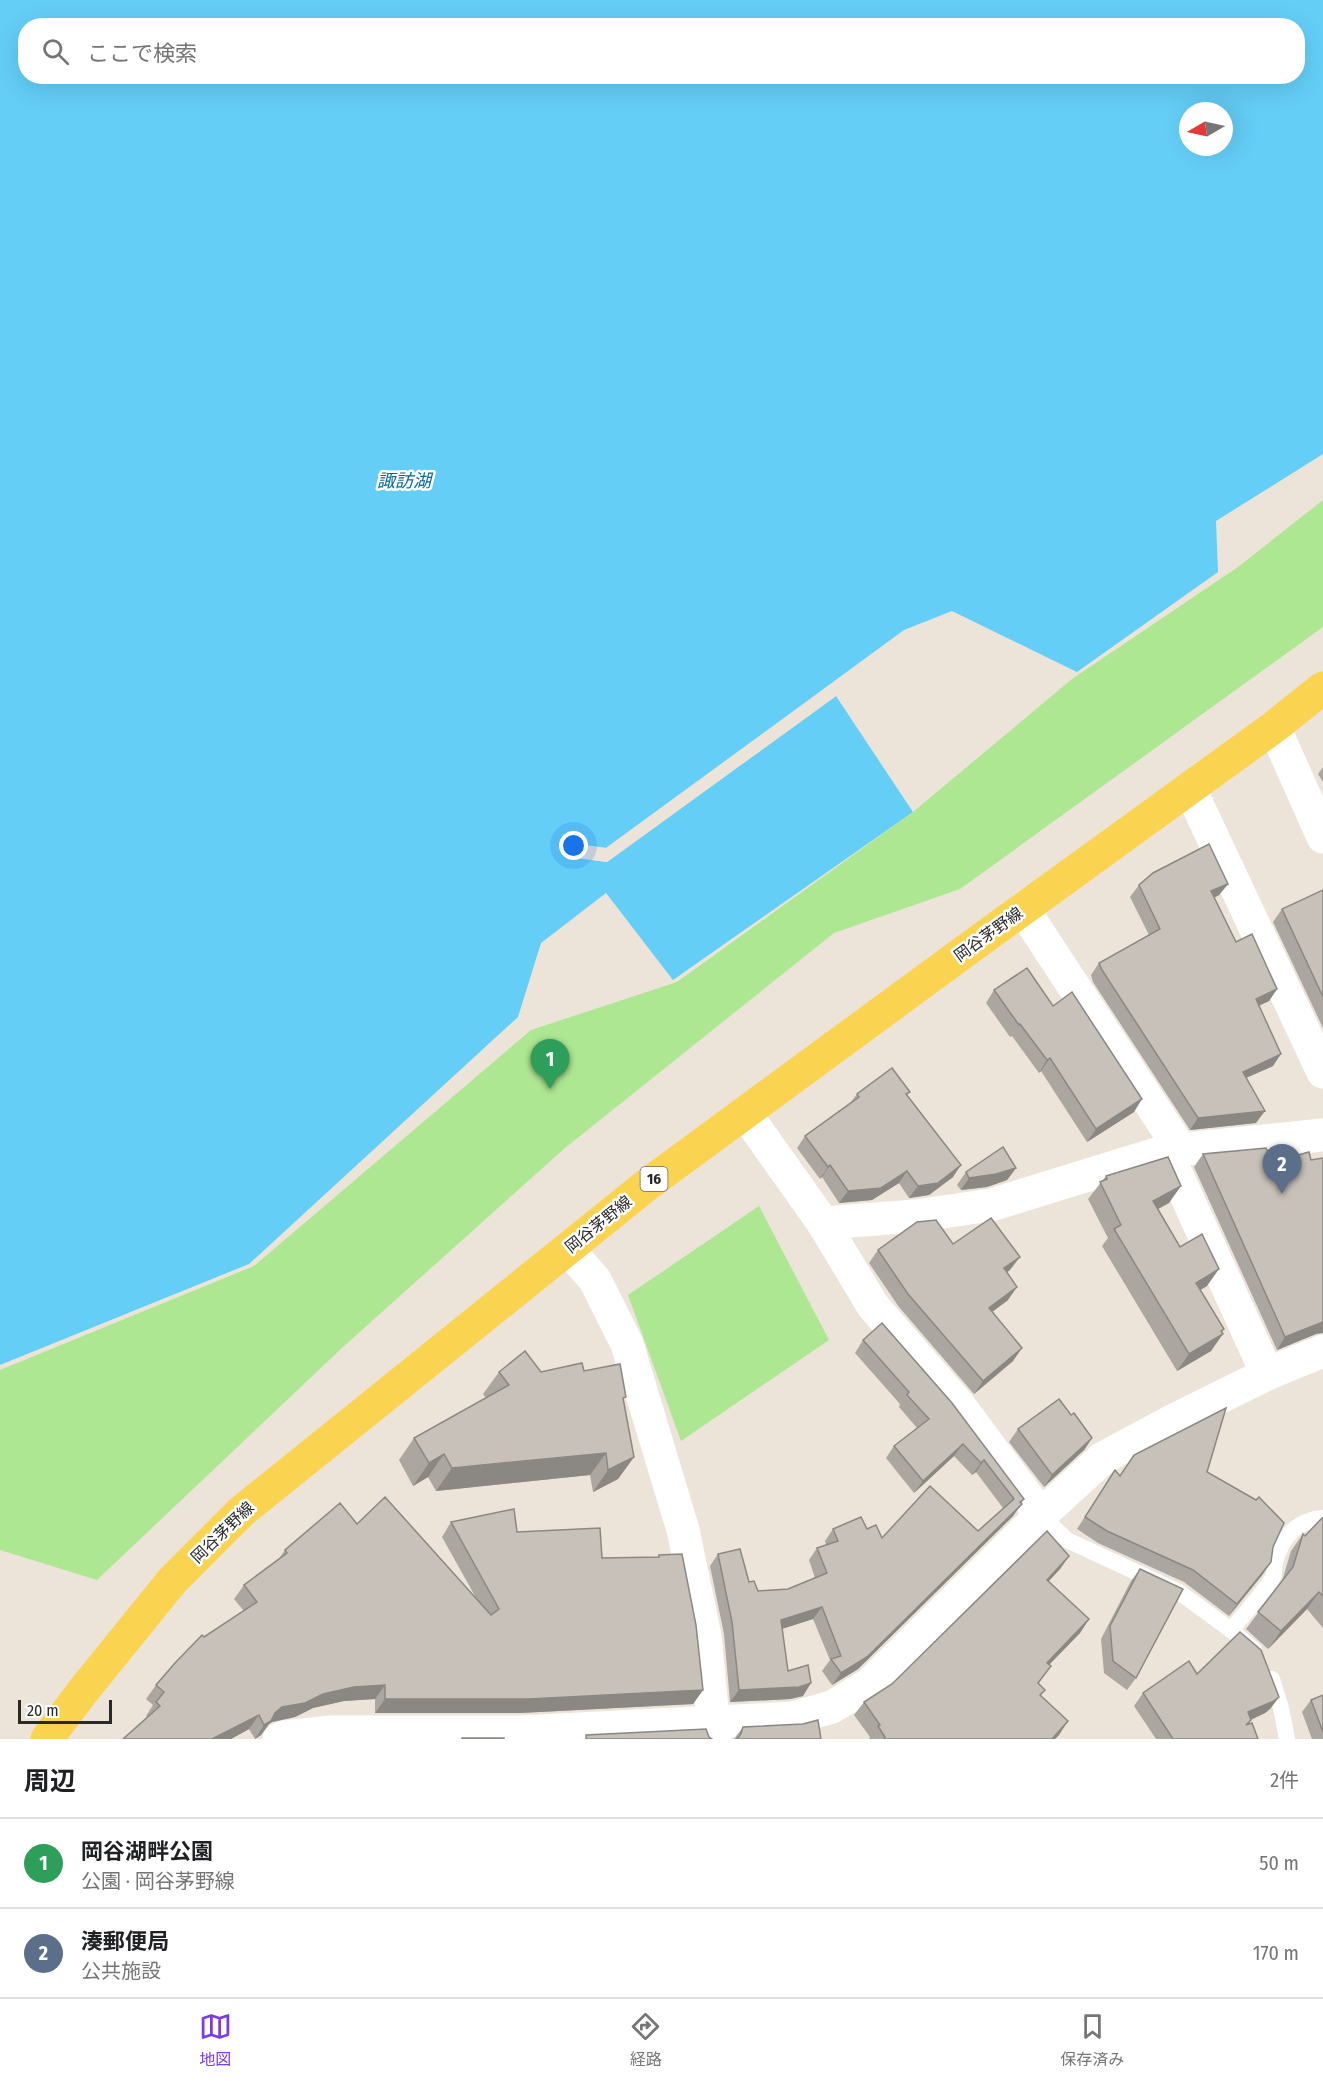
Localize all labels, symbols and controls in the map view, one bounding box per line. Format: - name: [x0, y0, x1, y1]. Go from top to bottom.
- search box: [18, 18, 1305, 84]
- icon: search: [39, 35, 72, 68]
- text: ここで検索: [87, 40, 197, 67]
- north arrow: [1179, 102, 1233, 156]
- water label: 諏訪湖: [377, 470, 434, 492]
- your location: [559, 831, 588, 860]
- street label: 岡谷茅野線: [950, 903, 1026, 966]
- pin: 1: [530, 1040, 570, 1089]
- pin: 2: [1262, 1144, 1302, 1194]
- road number: 16: [640, 1167, 668, 1191]
- street label: 岡谷茅野線: [561, 1192, 635, 1257]
- street label: 岡谷茅野線: [187, 1498, 258, 1567]
- scale bar: [18, 1697, 112, 1724]
- text: 20 m: [27, 1701, 58, 1720]
- text: 周辺: [24, 1766, 76, 1797]
- text: 2件: [1270, 1768, 1299, 1792]
- text: 岡谷湖畔公園: [81, 1838, 213, 1865]
- text: 1: [39, 1851, 48, 1875]
- text: 50 m: [1259, 1851, 1299, 1875]
- text: 公園 · 岡谷茅野線: [81, 1869, 235, 1893]
- text: 湊郵便局: [81, 1928, 169, 1955]
- text: 2: [39, 1941, 48, 1965]
- text: 170 m: [1253, 1941, 1299, 1965]
- text: 公共施設: [81, 1959, 161, 1983]
- tab: 地図: [199, 2010, 232, 2070]
- tab: 経路: [629, 2010, 662, 2070]
- tab: 保存済み: [1060, 2010, 1124, 2070]

